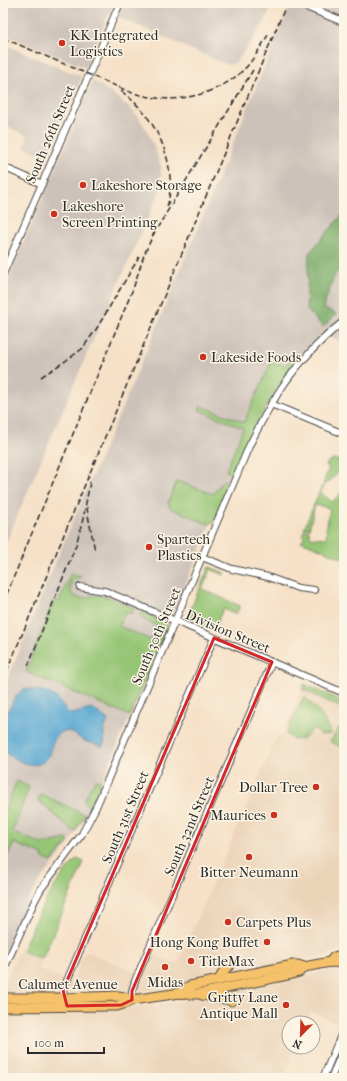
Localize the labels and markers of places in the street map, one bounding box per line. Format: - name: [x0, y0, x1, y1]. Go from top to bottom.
- place label: KK Integrated Logistics: [70, 27, 159, 60]
- marker: KK Integrated Logistics: [57, 38, 67, 48]
- place label: Lakeshore Storage: [91, 177, 202, 194]
- marker: Lakeshore Storage: [78, 180, 88, 190]
- place label: Lakeshore Screen Printing: [62, 198, 158, 231]
- marker: Lakeshore Screen Printing: [49, 209, 59, 219]
- place label: Lakeside Foods: [211, 349, 301, 366]
- marker: Lakeside Foods: [198, 352, 208, 362]
- place label: Spartech Plastics: [157, 531, 210, 564]
- marker: Spartech Plastics: [144, 542, 154, 552]
- place label: Dollar Tree: [239, 779, 308, 796]
- marker: Dollar Tree: [311, 782, 321, 792]
- place label: Maurices: [211, 807, 266, 824]
- marker: Maurices: [269, 810, 279, 820]
- marker: Bitter Neumann: [244, 852, 254, 862]
- place label: Bitter Neumann: [200, 864, 298, 881]
- place label: Carpets Plus: [236, 914, 311, 931]
- marker: Carpets Plus: [223, 917, 233, 927]
- place label: Hong Kong Buffet: [150, 934, 259, 951]
- marker: Hong Kong Buffet: [262, 937, 272, 947]
- place label: TitleMax: [199, 953, 255, 970]
- marker: TitleMax: [186, 956, 196, 966]
- marker: Midas: [160, 962, 170, 972]
- place label: Midas: [147, 974, 183, 991]
- place label: Gritty Lane Antique Mall: [199, 989, 278, 1022]
- marker: Gritty Lane Antique Mall: [281, 1000, 291, 1010]

